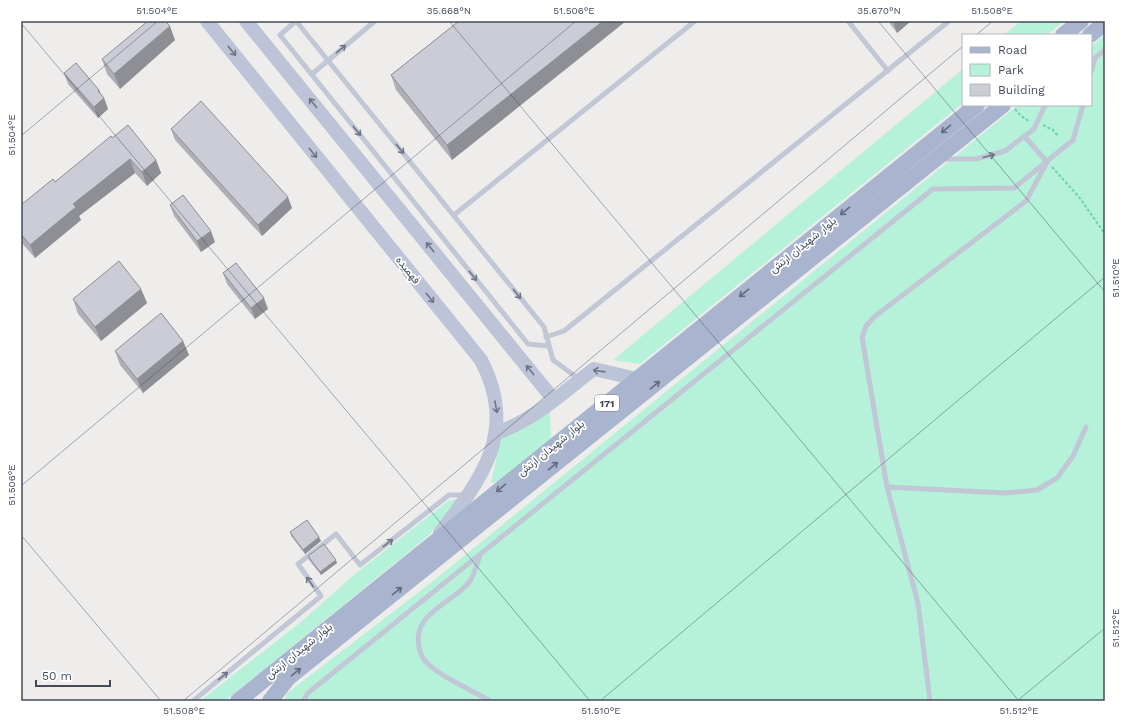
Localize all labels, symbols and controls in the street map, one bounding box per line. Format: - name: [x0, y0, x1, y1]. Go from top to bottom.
- text: 51.504°E: [136, 5, 178, 16]
- text: 35.668°N: [427, 5, 471, 16]
- text: 51.506°E: [553, 5, 595, 16]
- text: 35.670°N: [857, 5, 901, 16]
- text: 51.508°E: [971, 5, 1013, 16]
- legend: [962, 34, 1092, 106]
- text: Road: [998, 43, 1027, 57]
- one-way arrow: [336, 44, 347, 53]
- one-way arrow: [227, 46, 236, 57]
- text: Park: [998, 63, 1024, 77]
- text: Building: [998, 83, 1045, 97]
- one-way arrow: [308, 98, 317, 109]
- text: 51.504°E: [6, 114, 17, 156]
- one-way arrow: [352, 125, 361, 136]
- one-way arrow: [941, 125, 952, 134]
- one-way arrow: [395, 144, 404, 155]
- one-way arrow: [309, 147, 318, 158]
- one-way arrow: [982, 152, 995, 159]
- one-way arrow: [840, 207, 851, 216]
- street label: بلوار شهیدان ارتش: [767, 214, 839, 276]
- one-way arrow: [426, 242, 434, 253]
- street label: فهمیده: [393, 254, 423, 286]
- text: 51.510°E: [1110, 258, 1121, 298]
- one-way arrow: [469, 270, 477, 281]
- one-way arrow: [513, 288, 521, 299]
- one-way arrow: [738, 288, 749, 297]
- one-way arrow: [426, 292, 434, 303]
- one-way arrow: [525, 365, 534, 375]
- one-way arrow: [593, 367, 606, 375]
- one-way arrow: [649, 380, 660, 389]
- road number: 171: [595, 395, 619, 411]
- one-way arrow: [492, 400, 500, 413]
- street label: بلوار شهیدان ارتش: [515, 417, 587, 479]
- one-way arrow: [548, 461, 559, 470]
- text: 51.506°E: [6, 464, 17, 506]
- one-way arrow: [495, 484, 506, 492]
- one-way arrow: [382, 539, 393, 547]
- one-way arrow: [306, 576, 314, 587]
- one-way arrow: [392, 586, 403, 595]
- text: 51.512°E: [1110, 609, 1121, 647]
- street label: بلوار شهیدان ارتش: [263, 620, 335, 682]
- scale bar: [36, 662, 110, 688]
- one-way arrow: [290, 668, 301, 676]
- text: 50 m: [42, 669, 72, 683]
- one-way arrow: [218, 672, 228, 681]
- text: 51.508°E: [163, 705, 205, 716]
- text: 51.510°E: [581, 705, 621, 716]
- text: 51.512°E: [1000, 705, 1038, 716]

